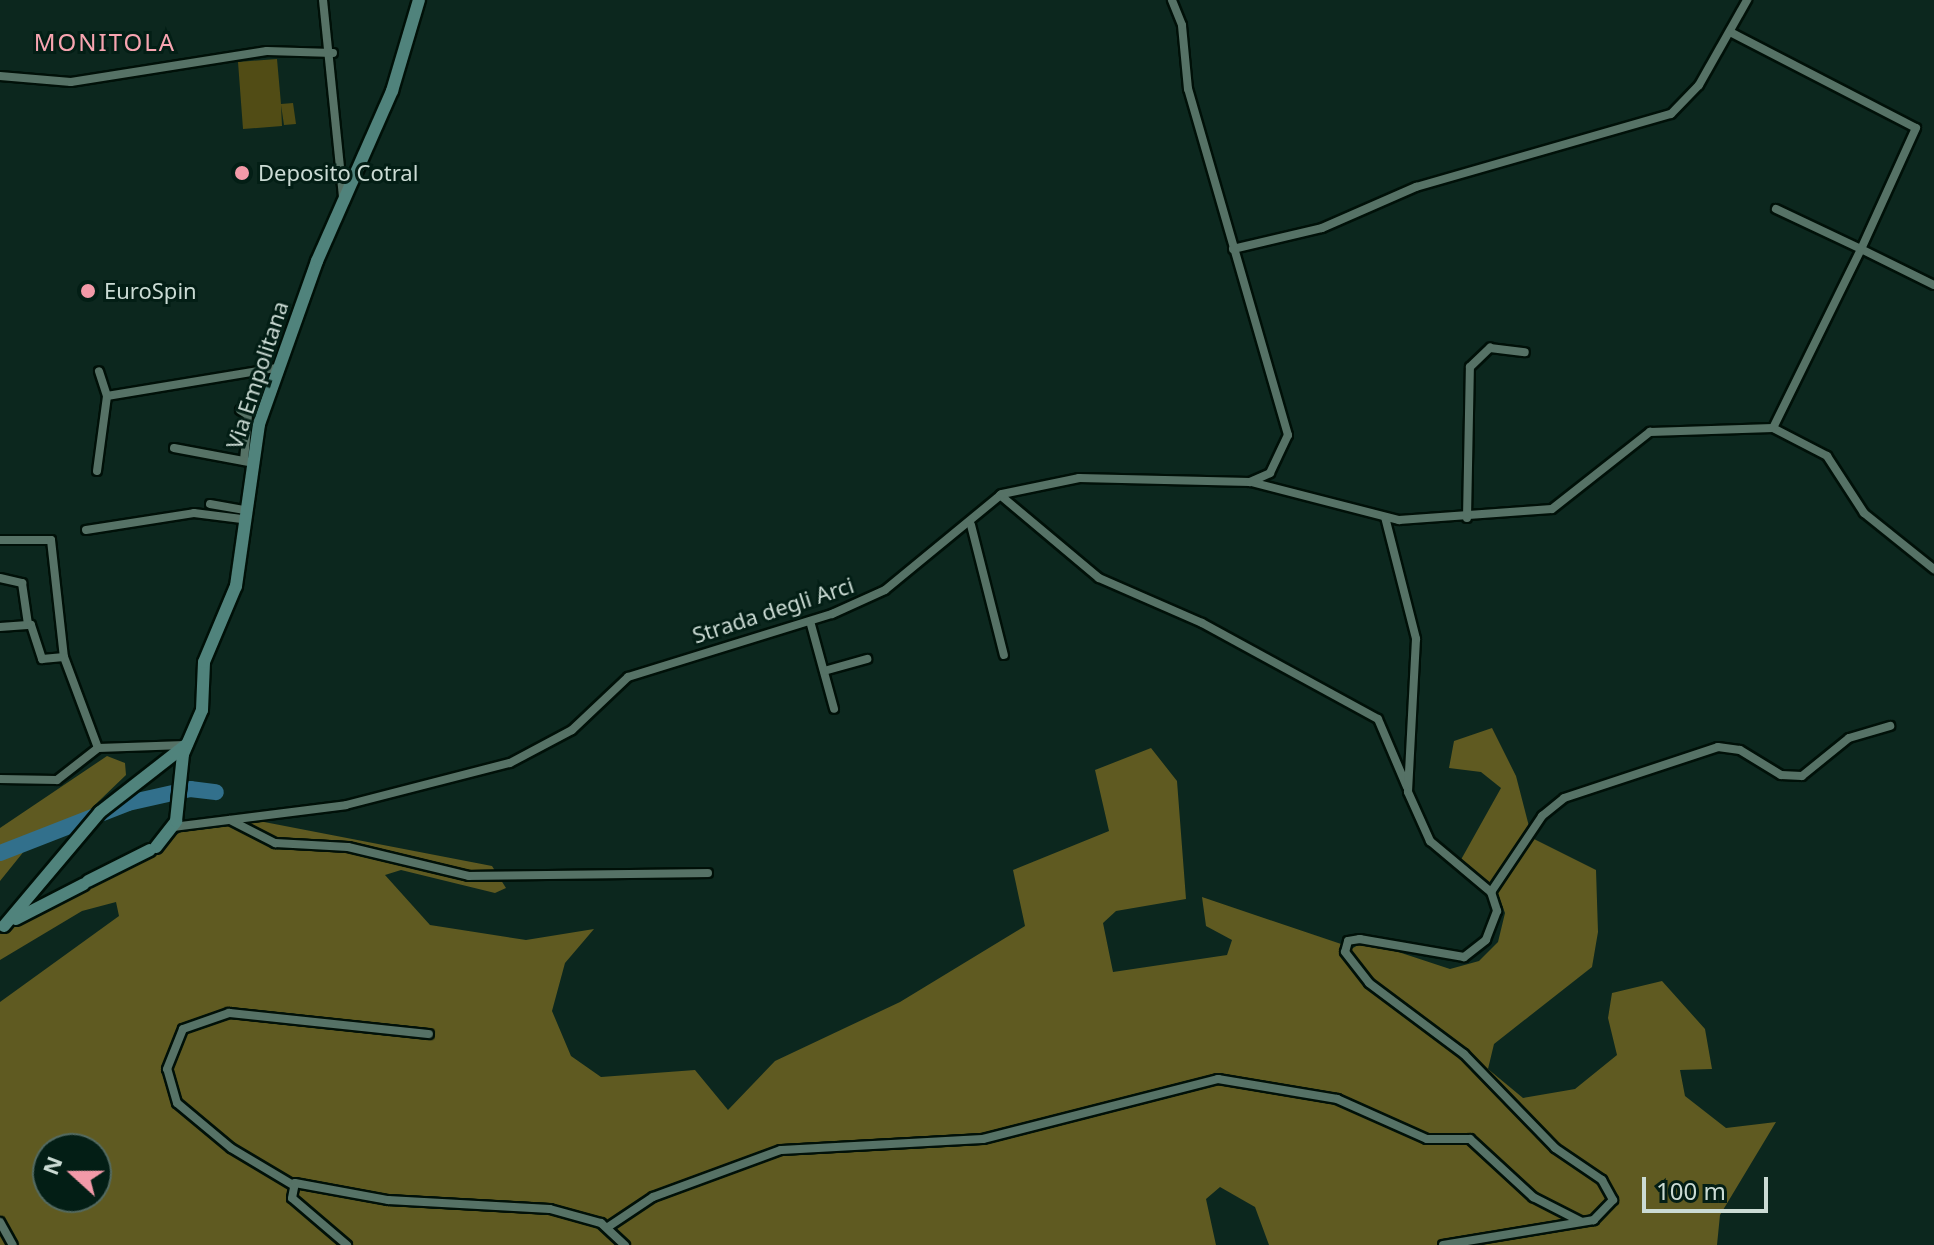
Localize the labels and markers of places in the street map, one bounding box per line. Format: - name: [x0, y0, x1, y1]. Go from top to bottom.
- place label: Deposito Cotral: [258, 160, 418, 186]
- marker: Deposito Cotral: [233, 164, 251, 182]
- place label: EuroSpin: [104, 278, 197, 304]
- marker: EuroSpin: [79, 282, 97, 300]

